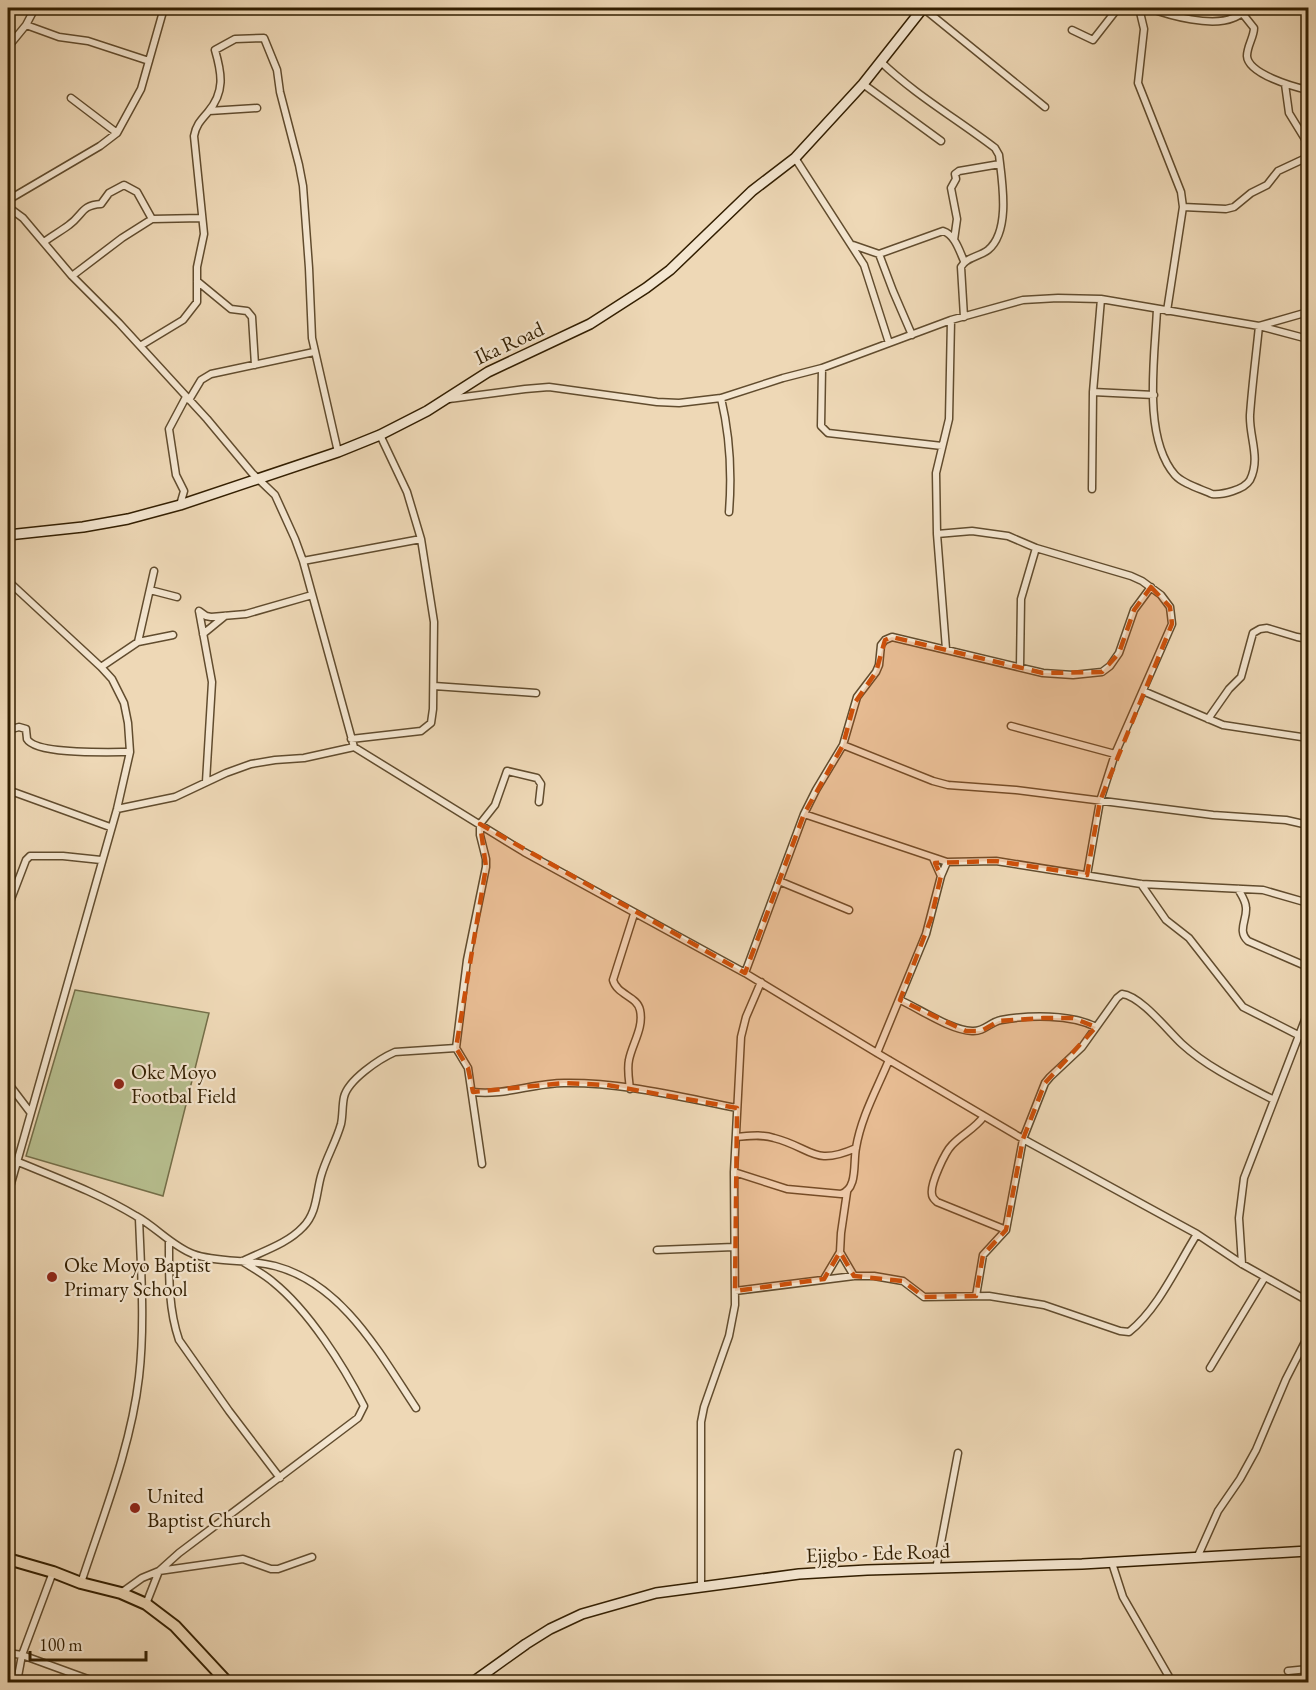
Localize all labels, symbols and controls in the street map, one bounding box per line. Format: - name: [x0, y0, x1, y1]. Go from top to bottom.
- street label: Ika Road: [470, 315, 548, 370]
- place label: Oke Moyo Footbal Field: [131, 1058, 237, 1109]
- marker: Oke Moyo Footbal Field: [112, 1077, 126, 1091]
- place label: Oke Moyo Baptist Primary School: [64, 1251, 211, 1302]
- marker: Oke Moyo Baptist Primary School: [45, 1270, 59, 1284]
- place label: United Baptist Church: [147, 1482, 271, 1533]
- marker: United Baptist Church: [128, 1501, 142, 1515]
- street label: Ejigbo - Ede Road: [805, 1536, 951, 1569]
- scale bar: [30, 1624, 146, 1662]
- text: 100 m: [39, 1633, 83, 1656]

